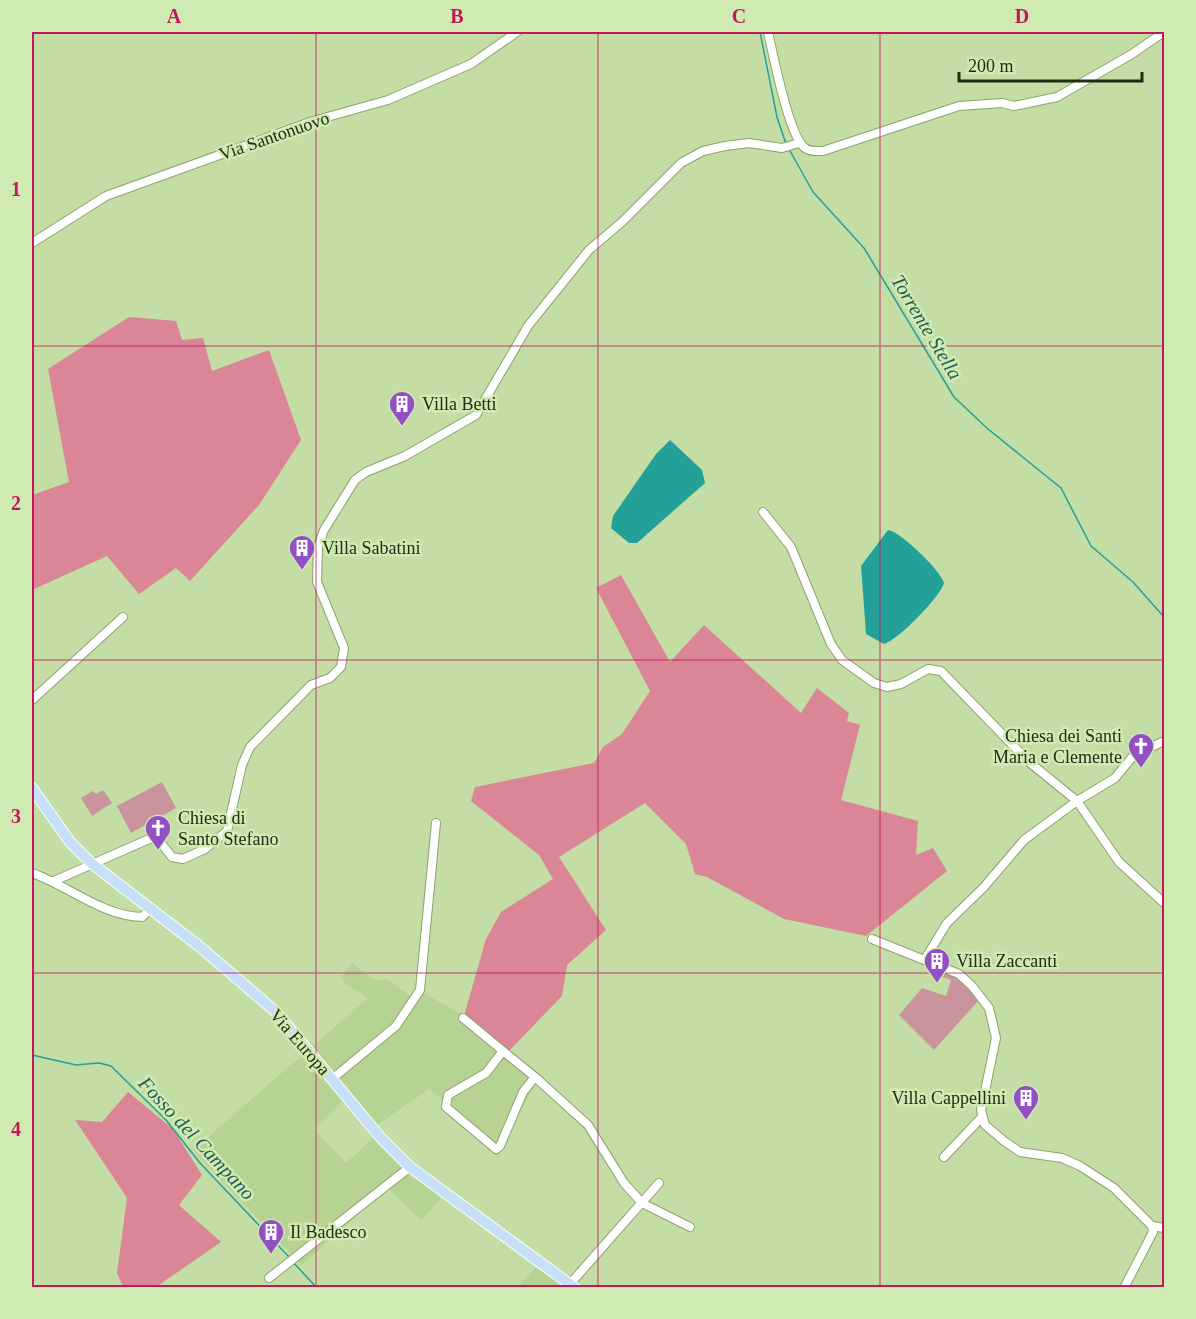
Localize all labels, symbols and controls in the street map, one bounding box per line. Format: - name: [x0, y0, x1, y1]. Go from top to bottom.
- text: A: [167, 5, 182, 27]
- text: B: [450, 5, 464, 27]
- text: C: [732, 5, 746, 27]
- text: D: [1015, 5, 1029, 27]
- scale bar: [959, 45, 1142, 83]
- text: 200 m: [968, 56, 1014, 76]
- street label: Via Santonuovo: [216, 108, 332, 164]
- text: 1: [11, 178, 21, 200]
- water label: Torrente Stella: [887, 271, 967, 383]
- building icon: Villa Betti: [387, 389, 417, 427]
- place label: Villa Betti: [422, 394, 496, 414]
- text: 2: [11, 492, 21, 514]
- building icon: Villa Sabatini: [287, 533, 317, 571]
- place label: Villa Sabatini: [322, 538, 420, 558]
- place label: Chiesa dei Santi Maria e Clemente: [993, 726, 1122, 767]
- church icon: Chiesa dei Santi Maria e Clemente: [1126, 731, 1156, 769]
- text: 3: [11, 805, 21, 827]
- place label: Chiesa di Santo Stefano: [178, 808, 279, 849]
- church icon: Chiesa di Santo Stefano: [143, 813, 173, 851]
- building icon: Villa Zaccanti: [922, 946, 952, 984]
- place label: Villa Zaccanti: [956, 951, 1057, 971]
- street label: Via Europa: [266, 1005, 334, 1079]
- water label: Fosso del Campano: [133, 1071, 260, 1205]
- building icon: Villa Cappellini: [1011, 1083, 1041, 1121]
- place label: Villa Cappellini: [892, 1088, 1006, 1108]
- text: 4: [11, 1118, 21, 1140]
- building icon: Il Badesco: [256, 1217, 286, 1255]
- place label: Il Badesco: [290, 1222, 366, 1242]

